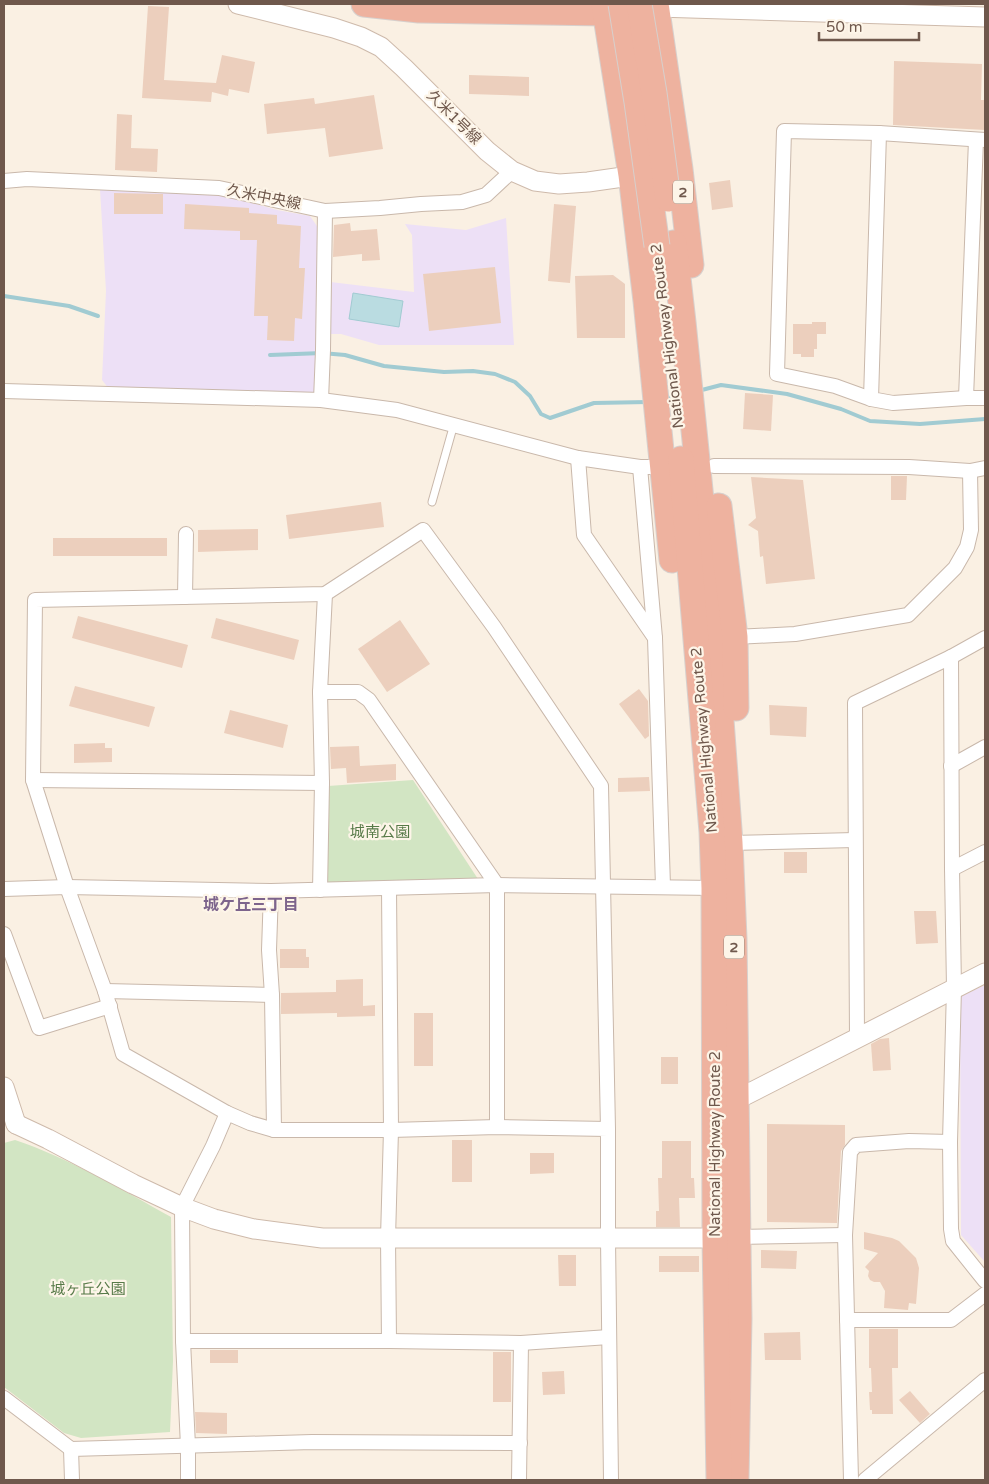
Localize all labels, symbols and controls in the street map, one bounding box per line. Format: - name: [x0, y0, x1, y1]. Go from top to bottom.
- scale bar: [819, 10, 919, 42]
- text: 50 m: [826, 18, 863, 36]
- street label: 久米1号線: [423, 86, 485, 148]
- road number: 2: [673, 180, 693, 203]
- street label: 久米中央線: [225, 181, 303, 213]
- street label: National Highway Route 2: [647, 243, 687, 429]
- street label: National Highway Route 2: [687, 647, 721, 833]
- park label: 城南公園: [350, 823, 410, 841]
- district label: 城ケ丘三丁目: [203, 895, 299, 915]
- road number: 2: [724, 936, 744, 959]
- street label: National Highway Route 2: [706, 1051, 724, 1237]
- park label: 城ヶ丘公園: [50, 1280, 126, 1298]

